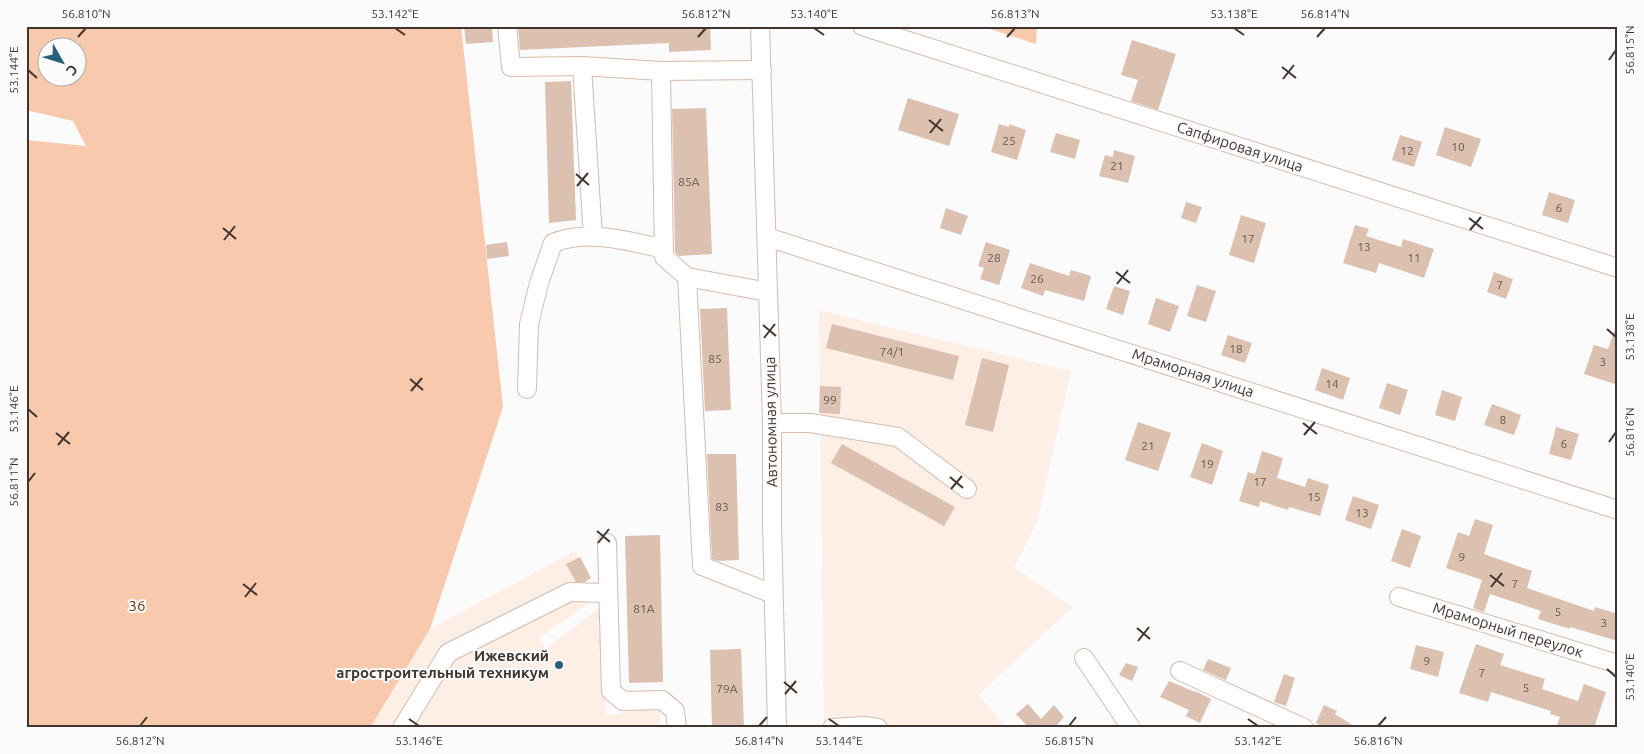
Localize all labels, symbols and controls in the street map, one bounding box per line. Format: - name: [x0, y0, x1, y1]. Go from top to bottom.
- text: 56.810°N: [61, 7, 111, 20]
- text: 53.142°E: [371, 7, 419, 20]
- text: 56.812°N: [681, 7, 731, 20]
- text: 53.140°E: [790, 7, 838, 20]
- text: 56.813°N: [990, 7, 1040, 20]
- text: 53.138°E: [1210, 7, 1258, 20]
- text: 56.814°N: [1300, 7, 1350, 20]
- text: 56.815°N: [1623, 25, 1636, 75]
- north arrow: [38, 38, 88, 88]
- text: 53.144°E: [7, 46, 20, 94]
- text: С: [63, 62, 81, 79]
- street label: Сапфировая улица: [1175, 118, 1306, 175]
- house number: 25: [1002, 134, 1016, 147]
- house number: 10: [1451, 140, 1465, 153]
- house number: 12: [1400, 144, 1414, 157]
- house number: 21: [1110, 159, 1124, 172]
- house number: 85А: [678, 175, 700, 188]
- house number: 6: [1556, 201, 1563, 214]
- house number: 17: [1241, 232, 1255, 245]
- house number: 13: [1357, 240, 1371, 253]
- house number: 28: [987, 251, 1001, 264]
- house number: 11: [1407, 251, 1421, 264]
- house number: 26: [1030, 272, 1044, 285]
- house number: 7: [1497, 278, 1503, 291]
- text: 53.138°E: [1623, 313, 1636, 361]
- house number: 18: [1229, 342, 1243, 355]
- house number: 74/1: [880, 345, 904, 358]
- street label: Мраморная улица: [1130, 345, 1256, 400]
- house number: 85: [708, 352, 722, 365]
- house number: 3: [1600, 355, 1606, 368]
- street label: Автономная улица: [761, 356, 780, 488]
- house number: 14: [1325, 377, 1339, 390]
- text: 53.146°E: [7, 385, 20, 433]
- house number: 99: [823, 393, 837, 406]
- text: 56.816°N: [1623, 407, 1636, 457]
- house number: 8: [1500, 413, 1507, 426]
- house number: 6: [1561, 437, 1568, 450]
- house number: 21: [1141, 439, 1155, 452]
- text: 56.811°N: [7, 457, 20, 507]
- house number: 19: [1200, 457, 1214, 470]
- house number: 17: [1253, 475, 1267, 488]
- house number: 15: [1307, 490, 1321, 503]
- house number: 83: [715, 500, 729, 513]
- house number: 13: [1355, 506, 1369, 519]
- house number: 9: [1459, 550, 1465, 563]
- house number: 7: [1512, 577, 1518, 590]
- park label: 36: [129, 597, 145, 614]
- street label: Мраморный переулок: [1431, 599, 1586, 661]
- house number: 81А: [633, 602, 655, 615]
- house number: 5: [1555, 605, 1561, 618]
- house number: 3: [1601, 616, 1607, 629]
- place label: Ижевский агростроительный техникум: [336, 647, 549, 681]
- text: 53.140°E: [1623, 653, 1636, 701]
- house number: 9: [1424, 654, 1430, 667]
- marker: Ижевский агростроительный техникум: [553, 659, 565, 671]
- house number: 7: [1479, 666, 1485, 679]
- house number: 5: [1523, 681, 1529, 694]
- house number: 79А: [716, 682, 738, 695]
- text: 56.812°N: [115, 734, 165, 747]
- text: 53.146°E: [395, 734, 443, 747]
- text: 56.814°N: [734, 734, 784, 747]
- text: 53.144°E: [815, 734, 863, 747]
- text: 56.815°N: [1044, 734, 1094, 747]
- text: 53.142°E: [1234, 734, 1282, 747]
- text: 56.816°N: [1353, 734, 1403, 747]

